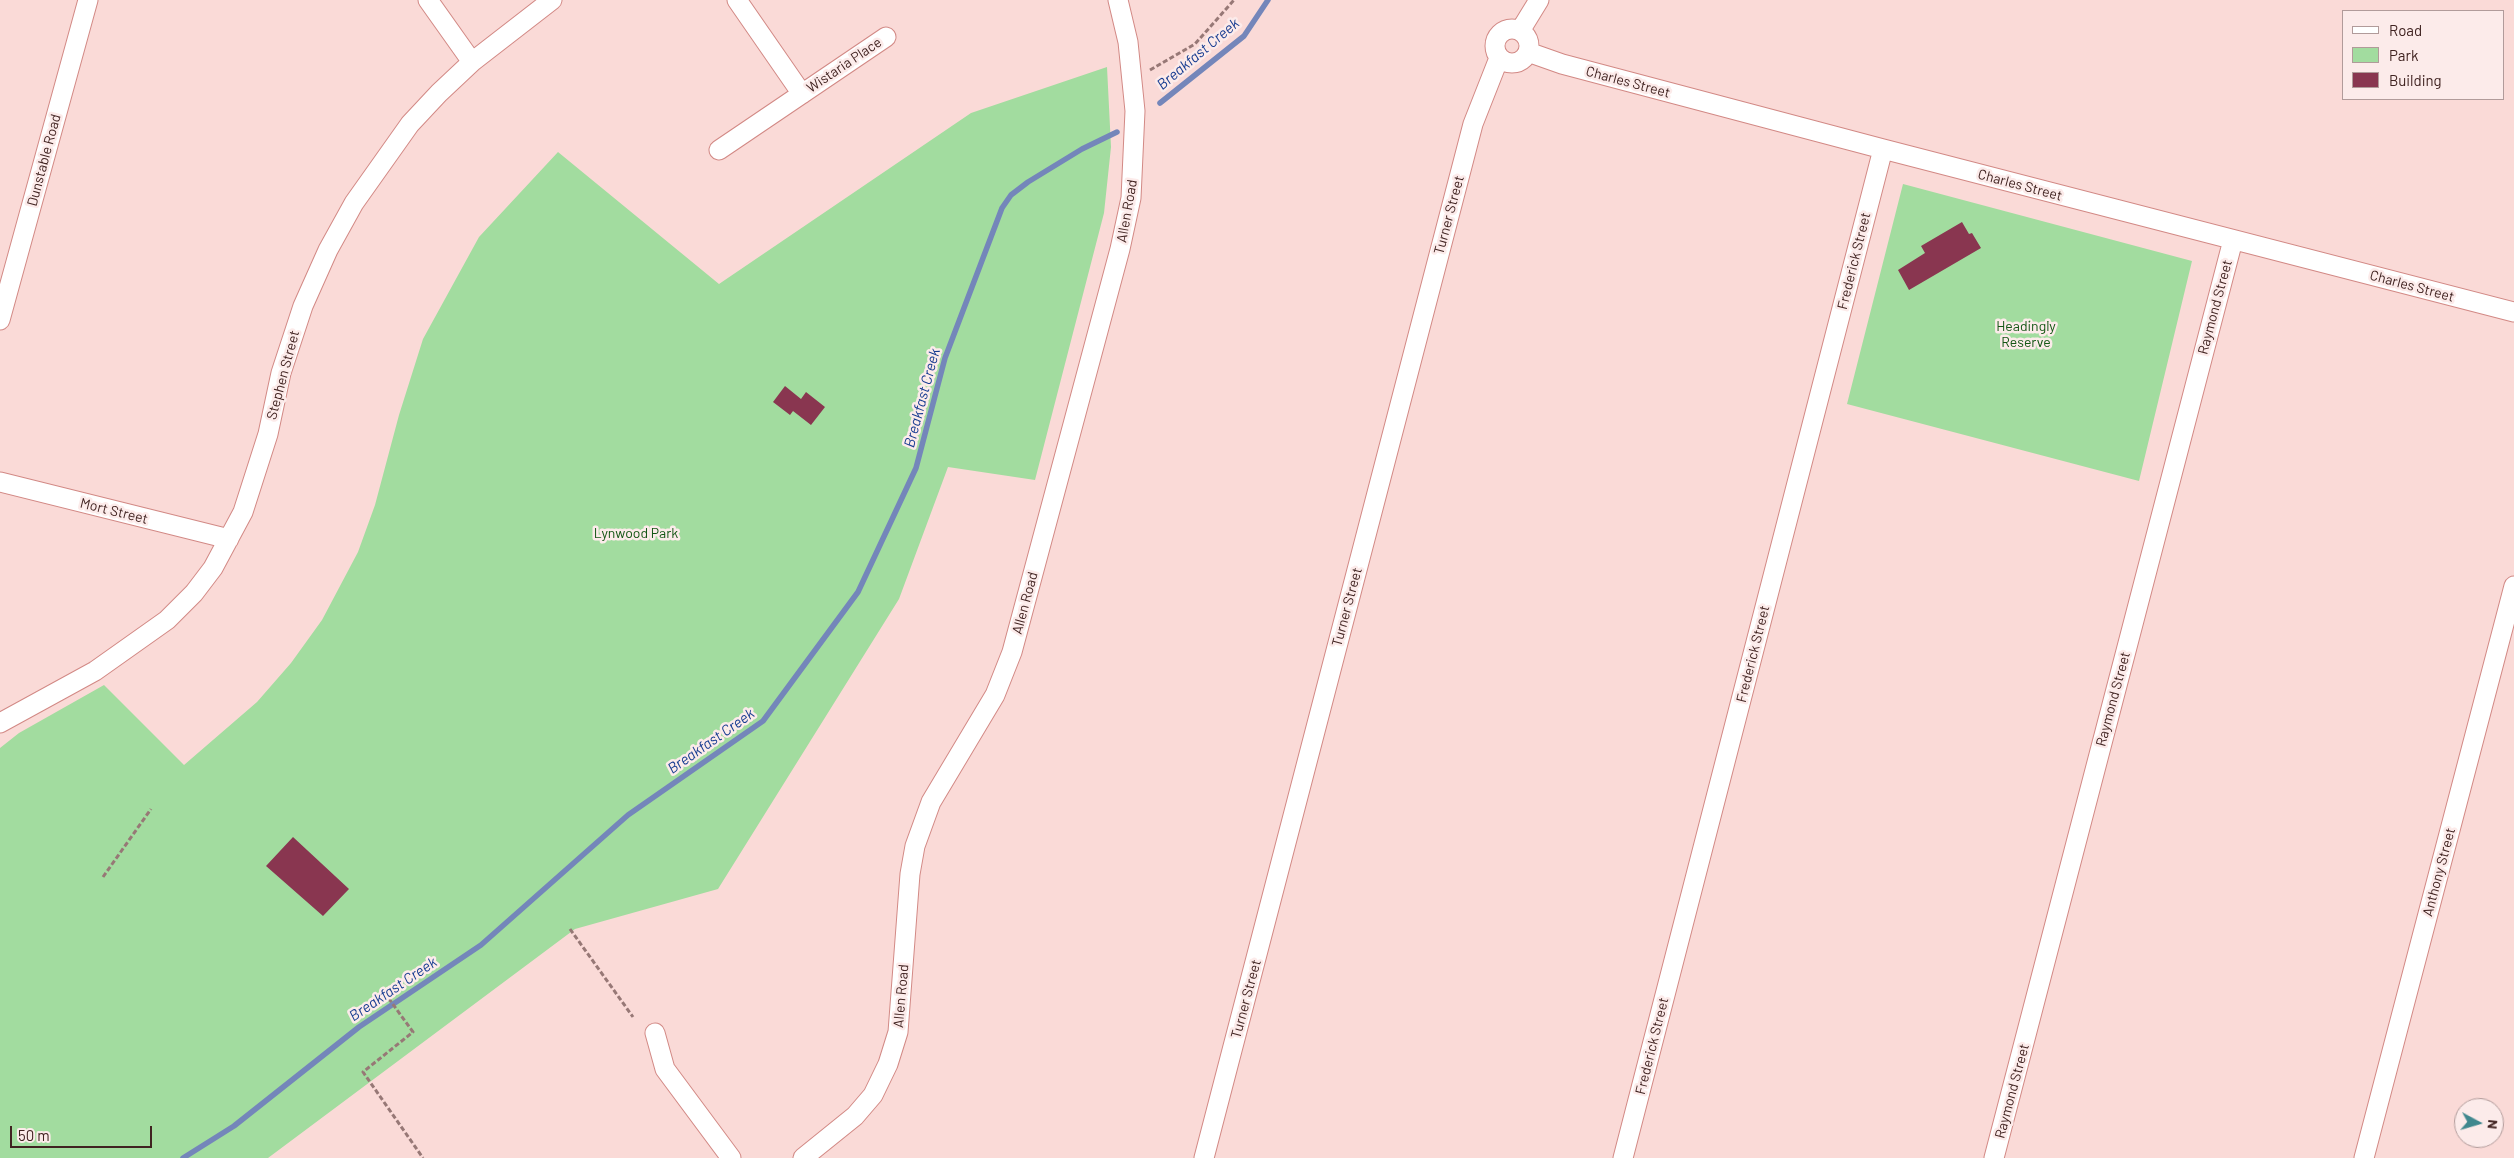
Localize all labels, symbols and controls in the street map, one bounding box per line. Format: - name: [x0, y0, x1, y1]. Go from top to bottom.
- legend: [2342, 10, 2504, 100]
- water label: Breakfast Creek: [1153, 14, 1243, 94]
- text: Road: [2389, 21, 2422, 39]
- street label: Wistaria Place: [803, 34, 885, 96]
- text: Park: [2389, 46, 2418, 64]
- street label: Charles Street: [1584, 63, 1672, 101]
- text: Building: [2389, 71, 2442, 89]
- street label: Dunstable Road: [24, 112, 64, 208]
- street label: Charles Street: [1976, 166, 2064, 204]
- street label: Turner Street: [1430, 174, 1468, 256]
- street label: Allen Road: [1113, 178, 1141, 244]
- street label: Frederick Street: [1834, 211, 1874, 311]
- street label: Raymond Street: [2194, 258, 2236, 356]
- street label: Charles Street: [2368, 267, 2456, 305]
- park label: Headingly Reserve: [1996, 318, 2056, 351]
- street label: Stephen Street: [263, 329, 303, 421]
- water label: Breakfast Creek: [900, 346, 944, 450]
- street label: Mort Street: [78, 494, 150, 528]
- park label: Lynwood Park: [594, 525, 678, 541]
- street label: Turner Street: [1328, 566, 1366, 648]
- street label: Allen Road: [1009, 570, 1041, 636]
- street label: Frederick Street: [1733, 604, 1773, 704]
- street label: Raymond Street: [2092, 650, 2134, 748]
- water label: Breakfast Creek: [664, 704, 758, 778]
- street label: Anthony Street: [2419, 826, 2459, 918]
- water label: Breakfast Creek: [346, 953, 440, 1025]
- street label: Turner Street: [1227, 958, 1265, 1040]
- street label: Allen Road: [890, 964, 912, 1028]
- street label: Frederick Street: [1632, 996, 1672, 1096]
- street label: Raymond Street: [1991, 1042, 2033, 1140]
- north arrow: [2454, 1098, 2504, 1148]
- scale bar: [12, 1116, 155, 1148]
- text: N: [2484, 1119, 2502, 1130]
- text: 50 m: [18, 1126, 50, 1144]

